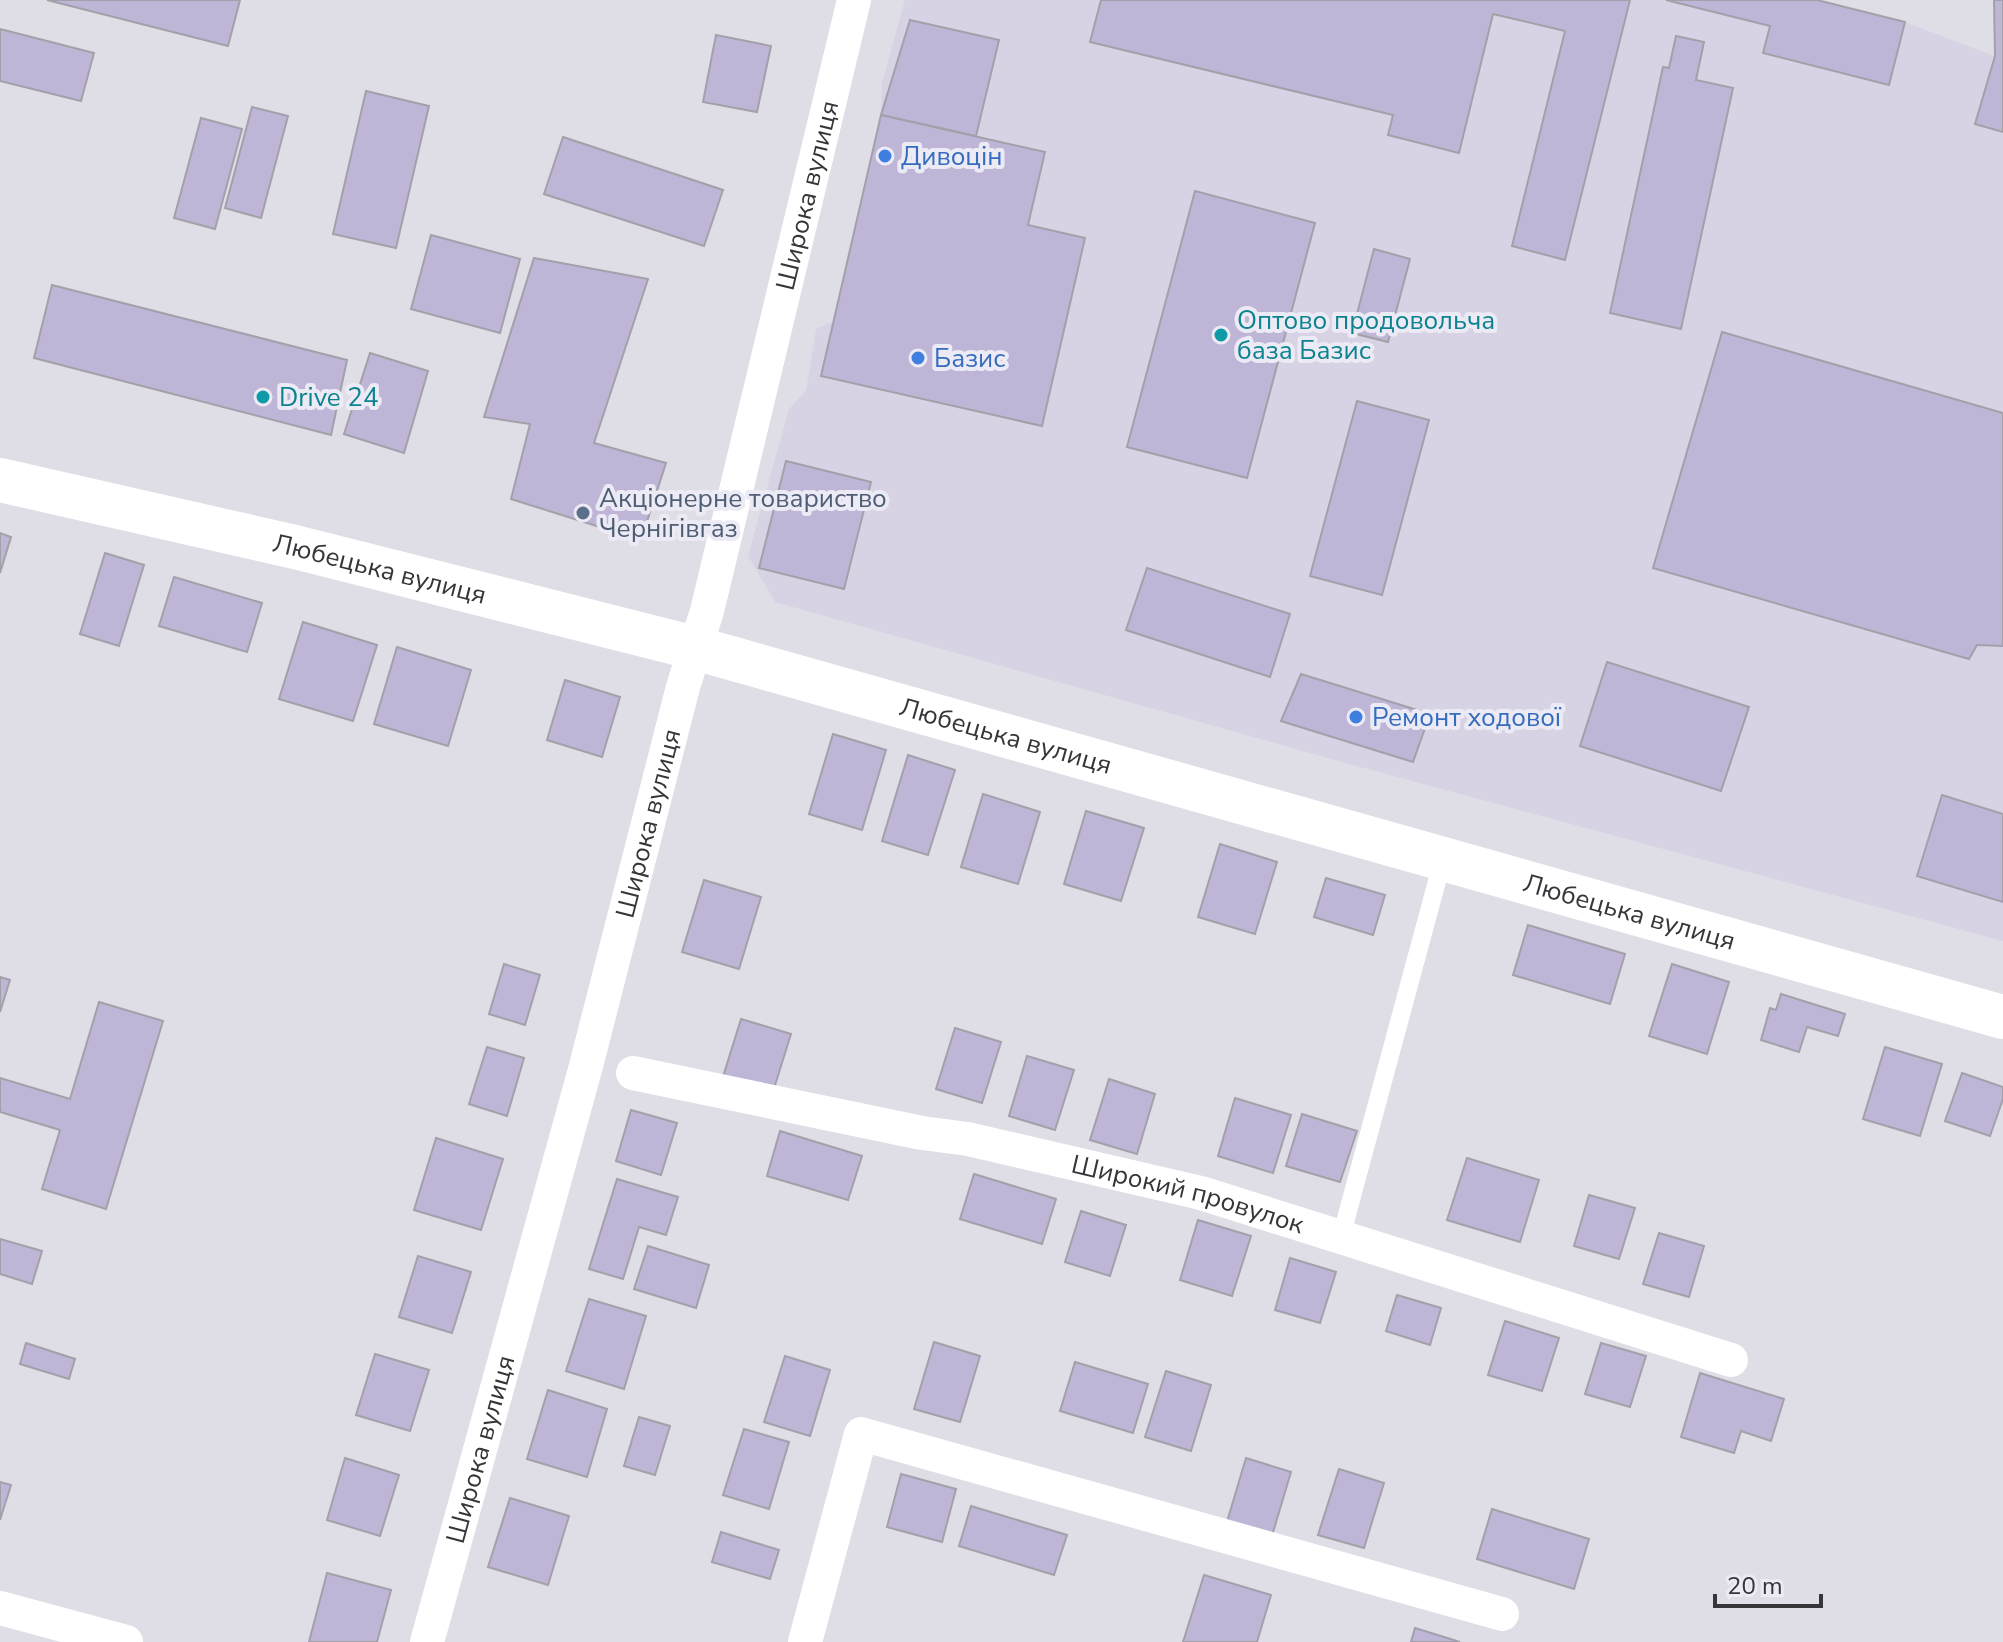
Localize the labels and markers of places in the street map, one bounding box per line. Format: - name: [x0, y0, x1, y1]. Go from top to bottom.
- place label: Дивоцін: [901, 139, 1002, 174]
- marker: Дивоцін: [876, 147, 894, 165]
- place label: Оптово продовольча база Базис: [1237, 303, 1495, 368]
- marker: Оптово продовольча база Базис: [1212, 326, 1230, 344]
- place label: Базис: [934, 341, 1006, 376]
- marker: Базис: [909, 349, 927, 367]
- place label: Drive 24: [279, 380, 379, 415]
- marker: Drive 24: [254, 388, 272, 406]
- place label: Акціонерне товариство Чернігівгаз: [599, 481, 887, 546]
- marker: Акціонерне товариство Чернігівгаз: [574, 504, 592, 522]
- place label: Ремонт ходової: [1372, 700, 1562, 735]
- marker: Ремонт ходової: [1347, 708, 1365, 726]

